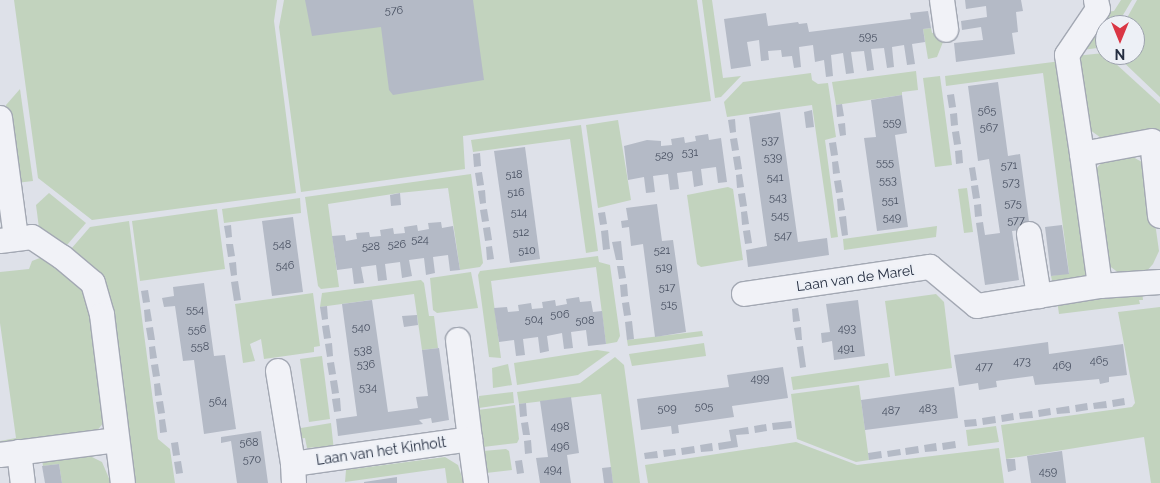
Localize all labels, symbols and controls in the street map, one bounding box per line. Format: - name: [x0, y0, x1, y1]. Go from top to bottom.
- house number: 576: [385, 4, 403, 18]
- north arrow: [1095, 15, 1145, 65]
- house number: 595: [859, 30, 877, 44]
- text: N: [1115, 46, 1125, 62]
- house number: 565: [978, 104, 996, 118]
- house number: 559: [883, 116, 901, 130]
- house number: 567: [980, 121, 998, 135]
- house number: 537: [761, 134, 779, 148]
- house number: 531: [682, 146, 698, 160]
- house number: 529: [655, 149, 673, 163]
- house number: 539: [764, 151, 782, 165]
- house number: 555: [876, 156, 894, 170]
- house number: 571: [1001, 159, 1017, 173]
- house number: 518: [505, 168, 523, 182]
- house number: 541: [767, 171, 783, 185]
- house number: 553: [879, 174, 897, 188]
- house number: 573: [1002, 176, 1020, 190]
- house number: 516: [507, 186, 525, 200]
- house number: 543: [769, 191, 787, 205]
- house number: 551: [882, 194, 898, 208]
- house number: 575: [1004, 197, 1022, 211]
- house number: 514: [511, 206, 527, 220]
- house number: 545: [771, 209, 789, 223]
- house number: 549: [883, 211, 901, 225]
- house number: 577: [1007, 214, 1025, 228]
- house number: 512: [513, 226, 529, 240]
- house number: 547: [774, 229, 792, 243]
- house number: 524: [411, 233, 429, 247]
- house number: 548: [273, 238, 291, 252]
- house number: 526: [388, 238, 406, 252]
- house number: 528: [362, 240, 380, 254]
- house number: 510: [518, 244, 536, 258]
- house number: 521: [654, 244, 670, 258]
- house number: 546: [276, 259, 294, 273]
- house number: 519: [655, 261, 673, 275]
- street label: Laan van de Marel: [795, 261, 915, 295]
- house number: 517: [659, 281, 675, 295]
- house number: 515: [661, 298, 677, 312]
- house number: 554: [186, 303, 204, 317]
- house number: 506: [550, 308, 570, 322]
- house number: 504: [525, 313, 543, 327]
- house number: 508: [575, 314, 595, 328]
- house number: 540: [352, 321, 370, 335]
- house number: 493: [838, 322, 856, 336]
- house number: 556: [188, 323, 206, 337]
- house number: 558: [191, 340, 209, 354]
- house number: 491: [837, 342, 855, 356]
- house number: 538: [354, 344, 372, 358]
- house number: 465: [1090, 354, 1108, 368]
- house number: 473: [1013, 355, 1031, 369]
- house number: 536: [357, 358, 375, 372]
- house number: 469: [1052, 359, 1072, 373]
- house number: 477: [975, 360, 993, 374]
- house number: 499: [751, 372, 769, 386]
- house number: 534: [359, 381, 377, 395]
- house number: 564: [209, 395, 227, 409]
- house number: 505: [695, 400, 713, 414]
- house number: 509: [657, 402, 677, 416]
- house number: 483: [919, 402, 937, 416]
- house number: 487: [882, 404, 900, 418]
- house number: 498: [551, 420, 569, 434]
- street label: Laan van het Kinholt: [315, 434, 447, 468]
- house number: 568: [239, 436, 259, 450]
- house number: 496: [550, 440, 570, 454]
- house number: 570: [243, 453, 261, 467]
- house number: 494: [544, 463, 562, 477]
- house number: 459: [1039, 465, 1057, 479]

